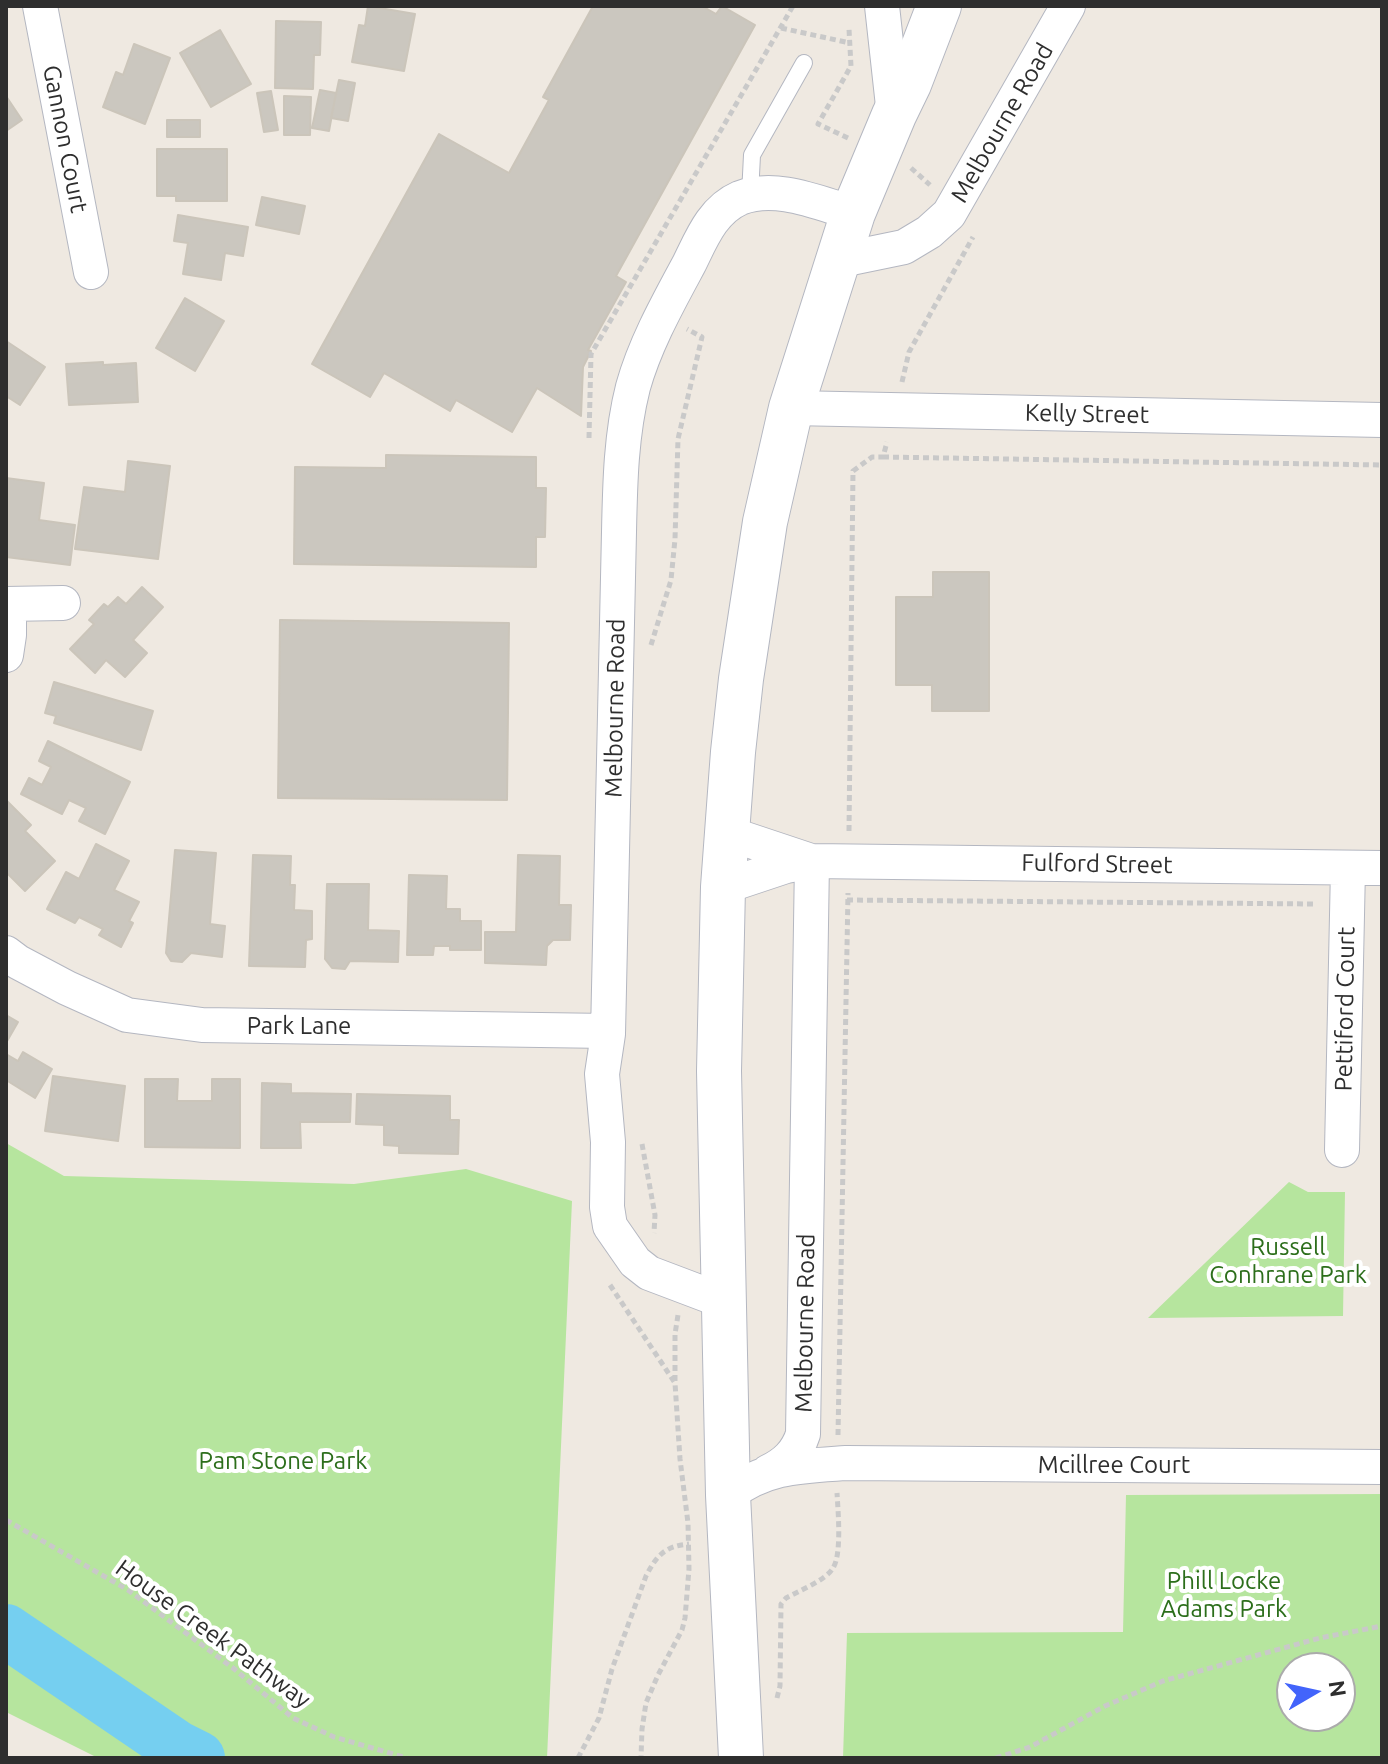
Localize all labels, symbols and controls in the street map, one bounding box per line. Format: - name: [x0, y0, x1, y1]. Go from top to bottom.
- street label: Melbourne Road: [945, 38, 1059, 208]
- street label: Gannon Court: [37, 63, 93, 215]
- street label: Kelly Street: [1025, 399, 1149, 429]
- street label: Melbourne Road: [599, 618, 631, 798]
- street label: Fulford Street: [1021, 848, 1173, 880]
- street label: Pettiford Court: [1329, 926, 1361, 1092]
- street label: Park Lane: [247, 1012, 351, 1040]
- street label: Melbourne Road: [789, 1233, 821, 1413]
- park label: Russell Conhrane Park: [1209, 1233, 1367, 1289]
- park label: Pam Stone Park: [199, 1447, 367, 1475]
- street label: Mcillree Court: [1038, 1451, 1190, 1479]
- street label: House Creek Pathway: [110, 1554, 316, 1714]
- park label: Phill Locke Adams Park: [1161, 1567, 1287, 1623]
- north arrow: [1276, 1652, 1356, 1732]
- text: N: [1325, 1678, 1352, 1699]

